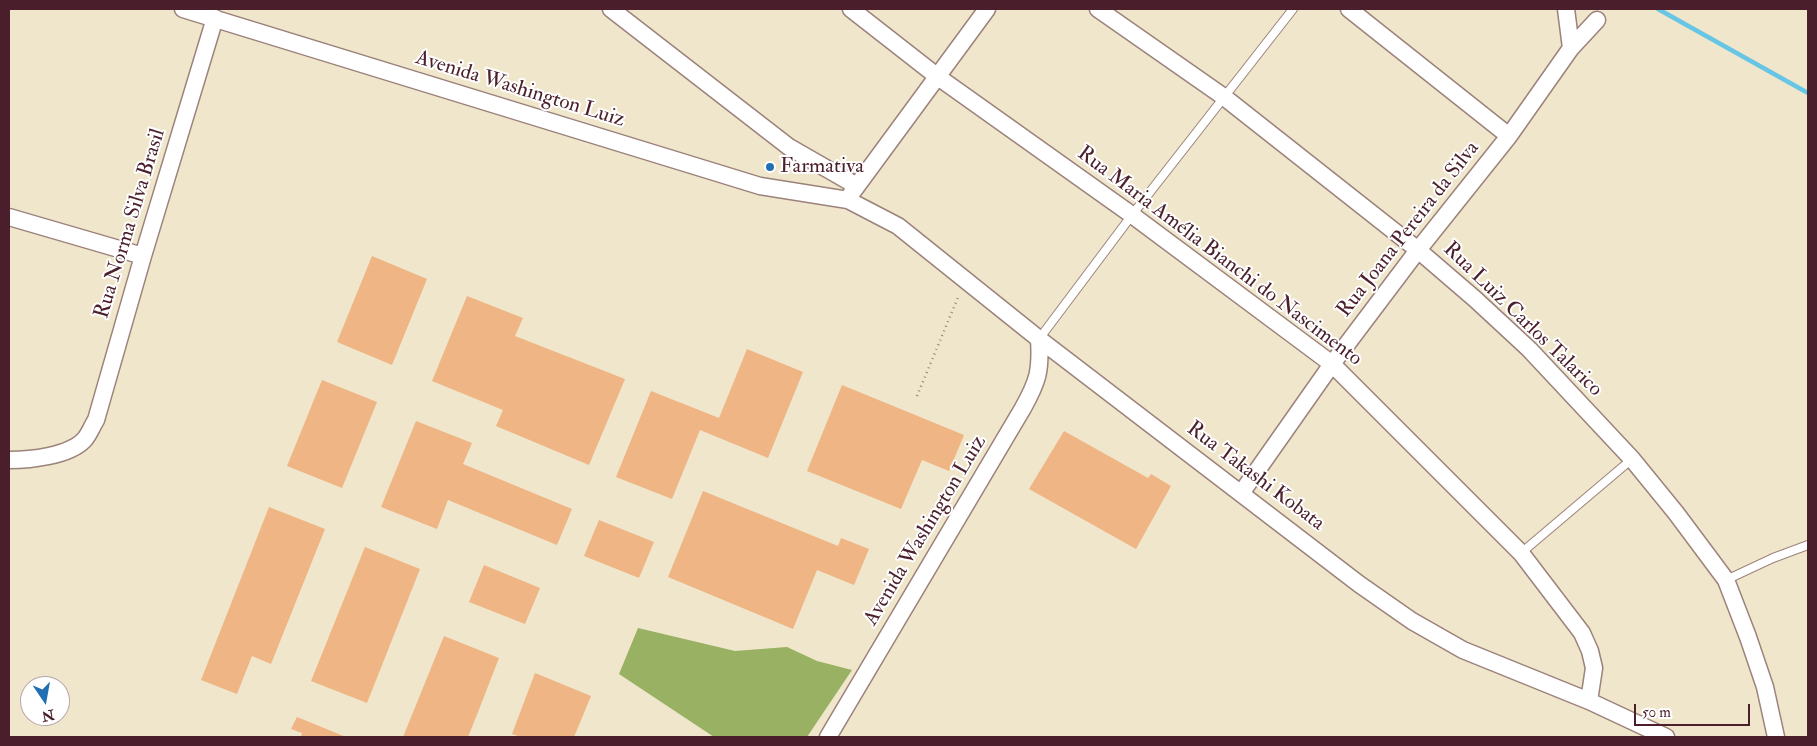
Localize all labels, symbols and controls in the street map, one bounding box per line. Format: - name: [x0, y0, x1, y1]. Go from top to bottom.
- street label: Avenida Washington Luiz: [412, 46, 628, 134]
- street label: Rua Norma Silva Brasil: [90, 126, 172, 322]
- street label: Rua Joana Pereira da Silva: [1332, 137, 1486, 323]
- street label: Rua Maria Amélia Bianchi do Nascimento: [1072, 142, 1366, 372]
- place label: Farmativa: [780, 154, 864, 180]
- marker: Farmativa: [764, 161, 776, 173]
- street label: Rua Luiz Carlos Talarico: [1437, 238, 1607, 402]
- street label: Rua Takashi Kobata: [1181, 417, 1329, 537]
- street label: Avenida Washington Luiz: [859, 431, 993, 631]
- north arrow: [20, 676, 70, 726]
- scale bar: [1637, 694, 1753, 726]
- text: 50 m: [1642, 703, 1671, 722]
- text: N: [40, 706, 56, 725]

